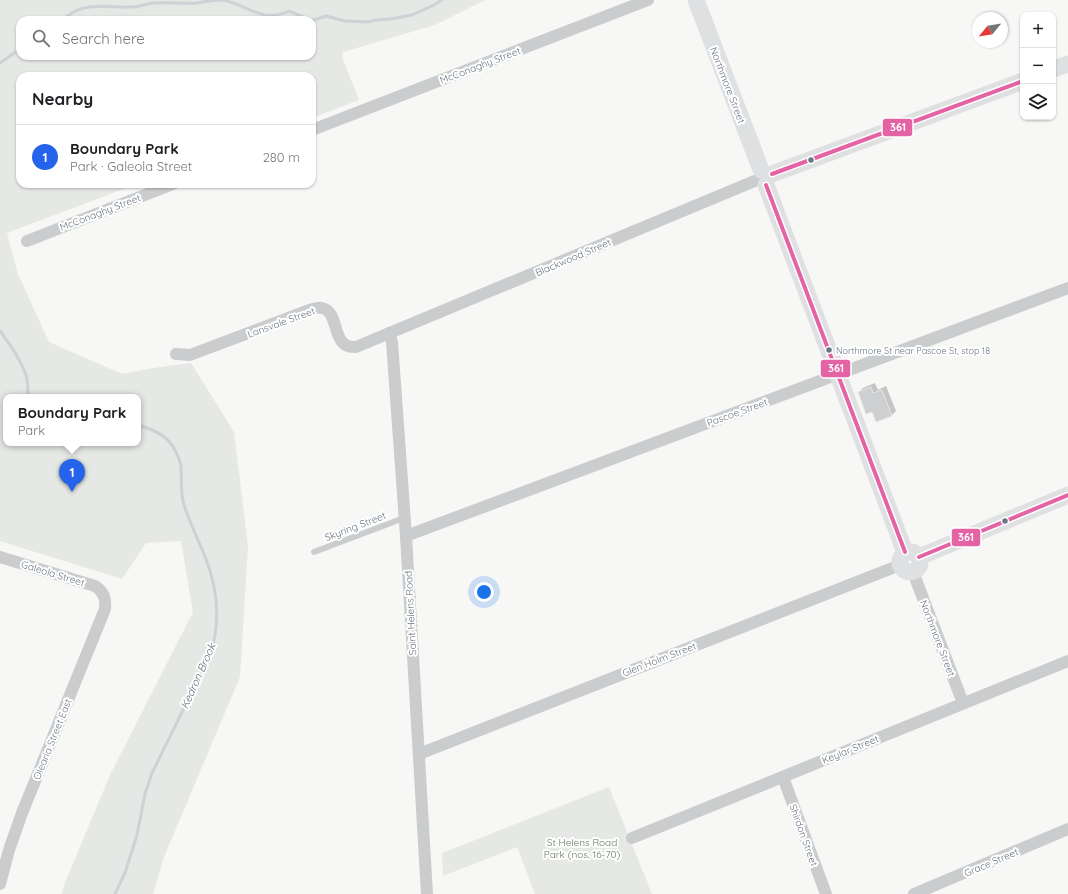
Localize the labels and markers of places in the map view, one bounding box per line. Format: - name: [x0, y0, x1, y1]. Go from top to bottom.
- unlabelled marker: [806, 155, 816, 165]
- marker: Northmore St near Pascoe St, stop 18: [824, 345, 834, 355]
- place label: Northmore St near Pascoe St, stop 18: [836, 345, 990, 356]
- pin: 1: [59, 459, 85, 492]
- unlabelled marker: [1000, 516, 1010, 526]

